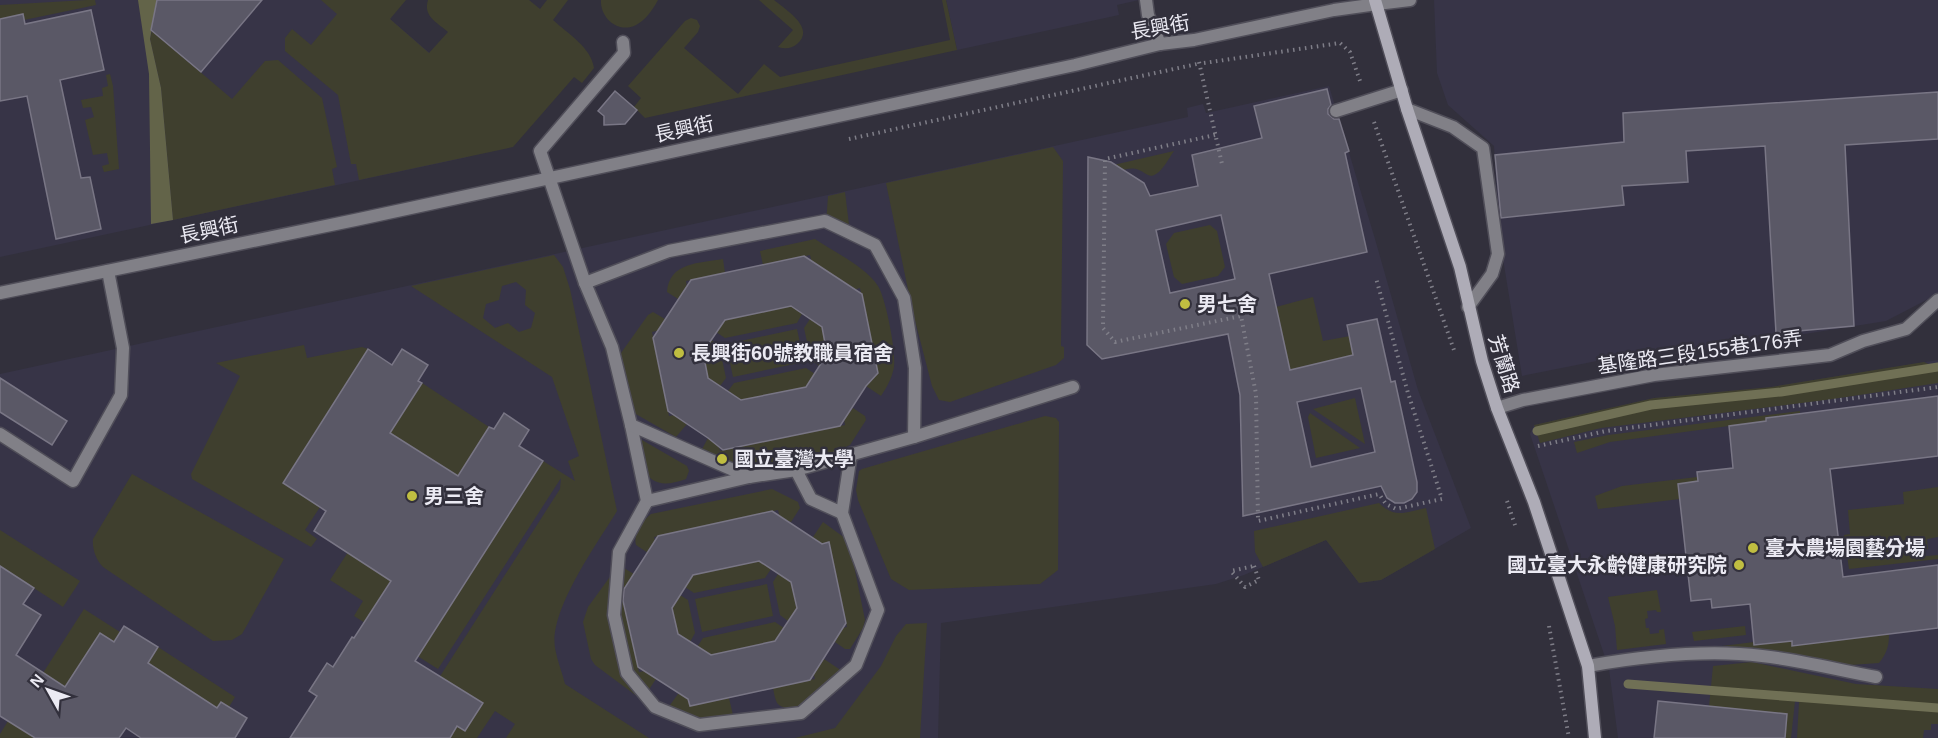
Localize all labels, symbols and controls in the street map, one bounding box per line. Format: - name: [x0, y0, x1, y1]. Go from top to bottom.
- street label: 長興街: [1129, 11, 1191, 43]
- street label: 長興街: [652, 112, 716, 146]
- street label: 長興街: [177, 213, 241, 247]
- place label: 男七舍: [1197, 293, 1257, 315]
- marker: 男七舍: [1178, 297, 1192, 311]
- street label: 基隆路三段155巷176弄: [1596, 327, 1804, 377]
- street label: 芳蘭路: [1485, 332, 1523, 396]
- place label: 長興街60號教職員宿舍: [691, 342, 893, 364]
- marker: 長興街60號教職員宿舍: [672, 346, 686, 360]
- place label: 國立臺灣大學: [734, 448, 854, 470]
- marker: 國立臺灣大學: [715, 452, 729, 466]
- place label: 男三舍: [424, 485, 484, 507]
- marker: 男三舍: [405, 489, 419, 503]
- place label: 臺大農場園藝分場: [1765, 537, 1925, 559]
- marker: 臺大農場園藝分場: [1746, 541, 1760, 555]
- place label: 國立臺大永齡健康研究院: [1507, 554, 1727, 576]
- marker: 國立臺大永齡健康研究院: [1732, 558, 1746, 572]
- north arrow: [18, 660, 78, 720]
- text: N: [27, 671, 47, 691]

